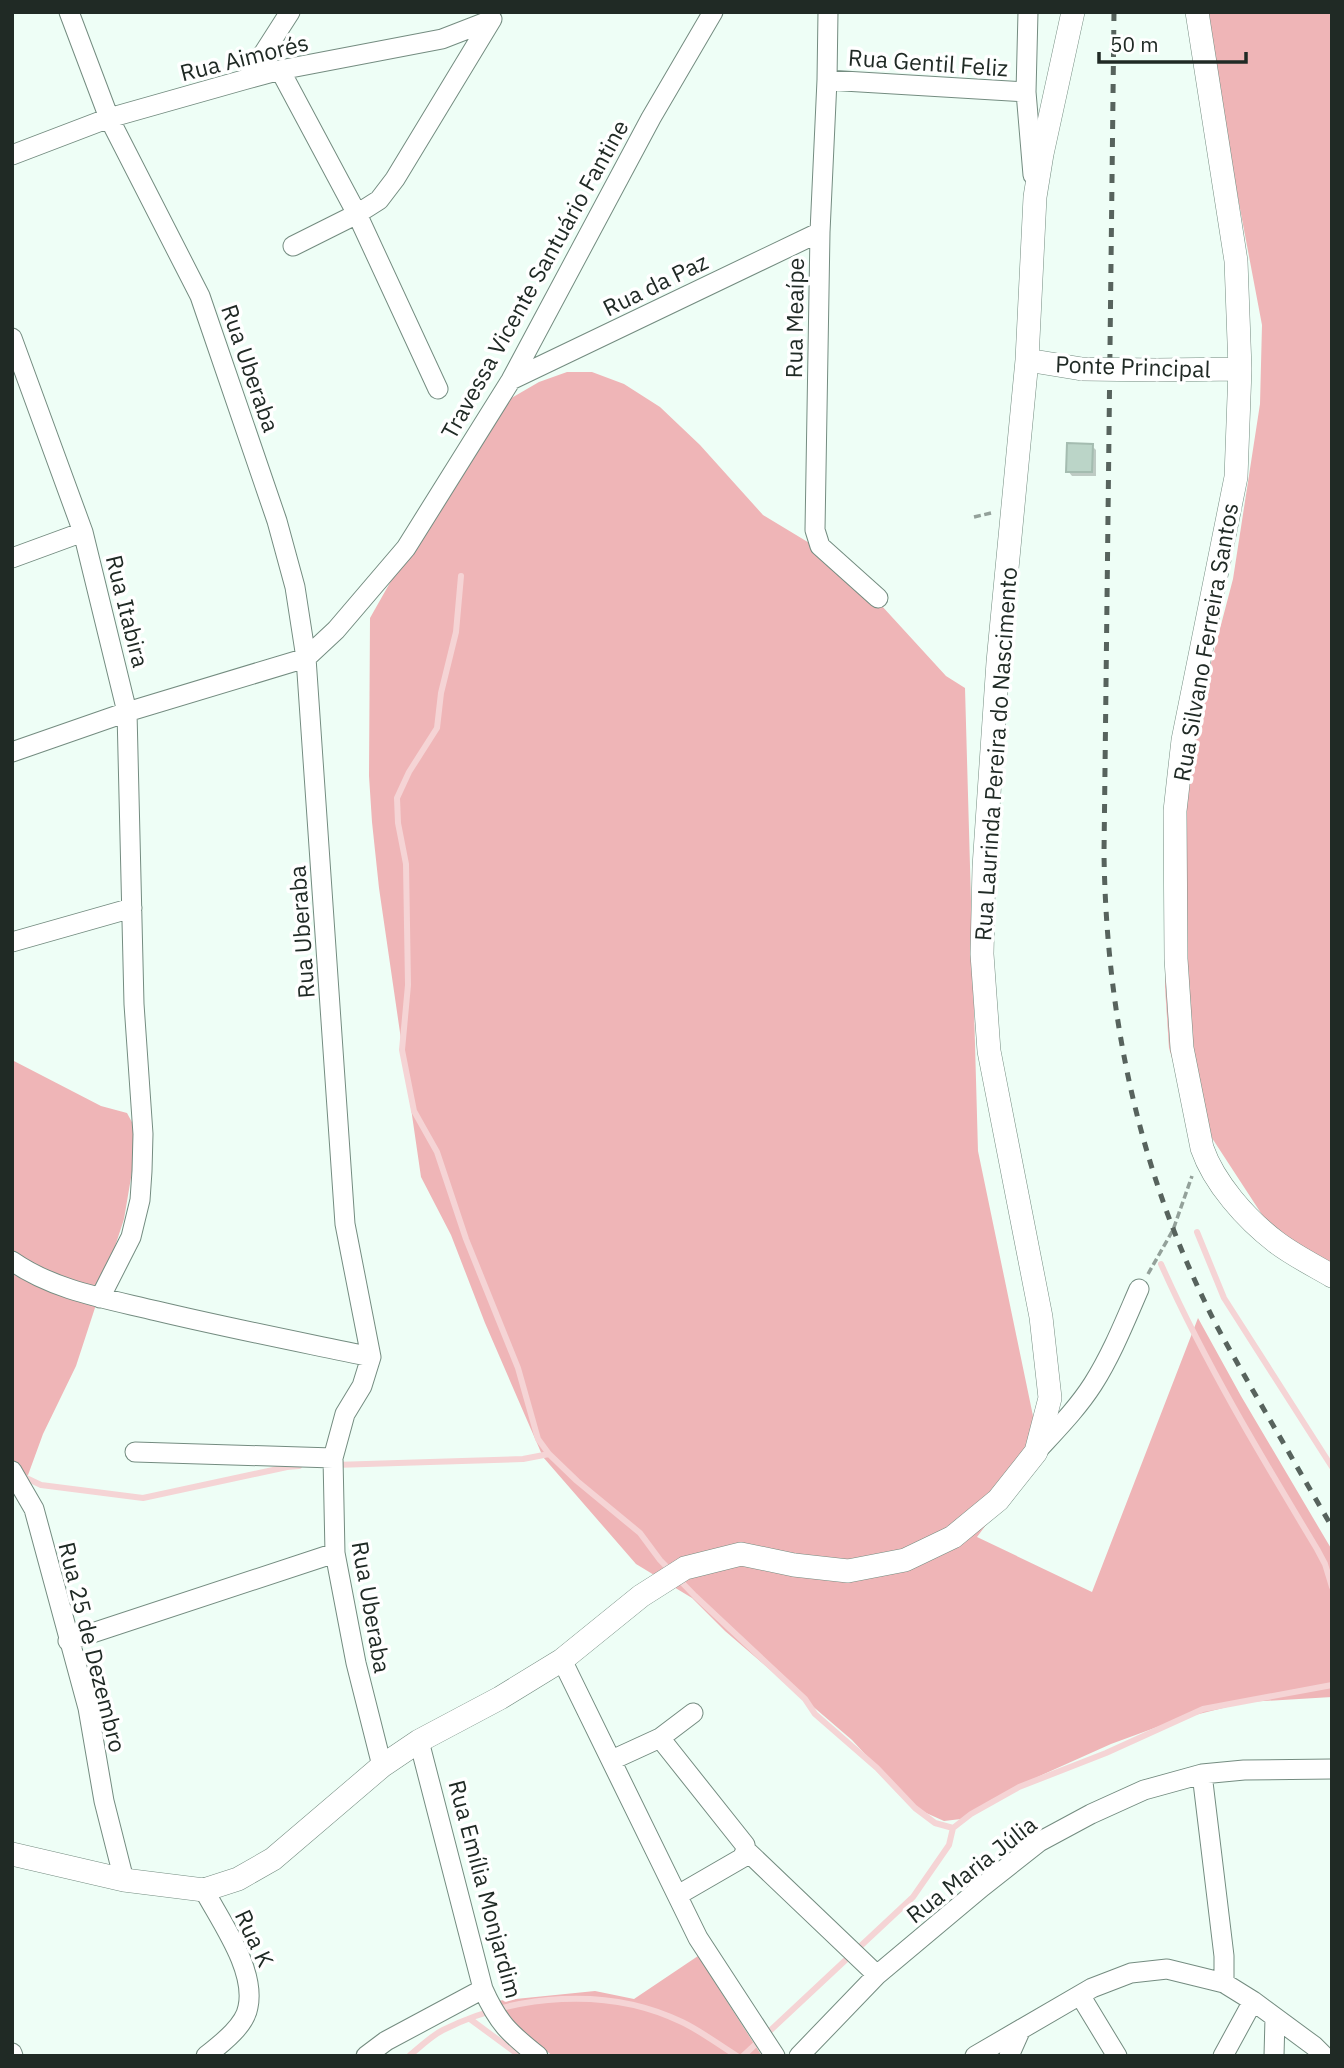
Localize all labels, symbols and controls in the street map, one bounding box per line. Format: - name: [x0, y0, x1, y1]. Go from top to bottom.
- scale bar: [1099, 21, 1246, 65]
- street label: Rua Aimorés: [177, 27, 311, 87]
- text: 50 m: [1110, 30, 1159, 58]
- street label: Rua Gentil Feliz: [847, 41, 1009, 83]
- street label: Travessa Vicente Santuário Fantine: [433, 114, 635, 444]
- street label: Rua da Paz: [598, 246, 712, 322]
- street label: Rua Meaípe: [778, 257, 810, 379]
- street label: Rua Uberaba: [215, 300, 287, 436]
- street label: Ponte Principal: [1055, 348, 1211, 384]
- street label: Rua Silvano Ferreira Santos: [1166, 500, 1244, 784]
- street label: Rua Itabira: [100, 552, 156, 670]
- street label: Rua Laurinda Pereira do Nascimento: [967, 566, 1023, 942]
- street label: Rua Uberaba: [281, 864, 321, 1000]
- street label: Rua 25 de Dezembro: [52, 1539, 134, 1755]
- street label: Rua Uberaba: [346, 1539, 398, 1675]
- street label: Rua Emília Monjardim: [442, 1777, 530, 2001]
- street label: Rua Maria Júlia: [900, 1809, 1042, 1929]
- street label: Rua K: [229, 1904, 281, 1972]

